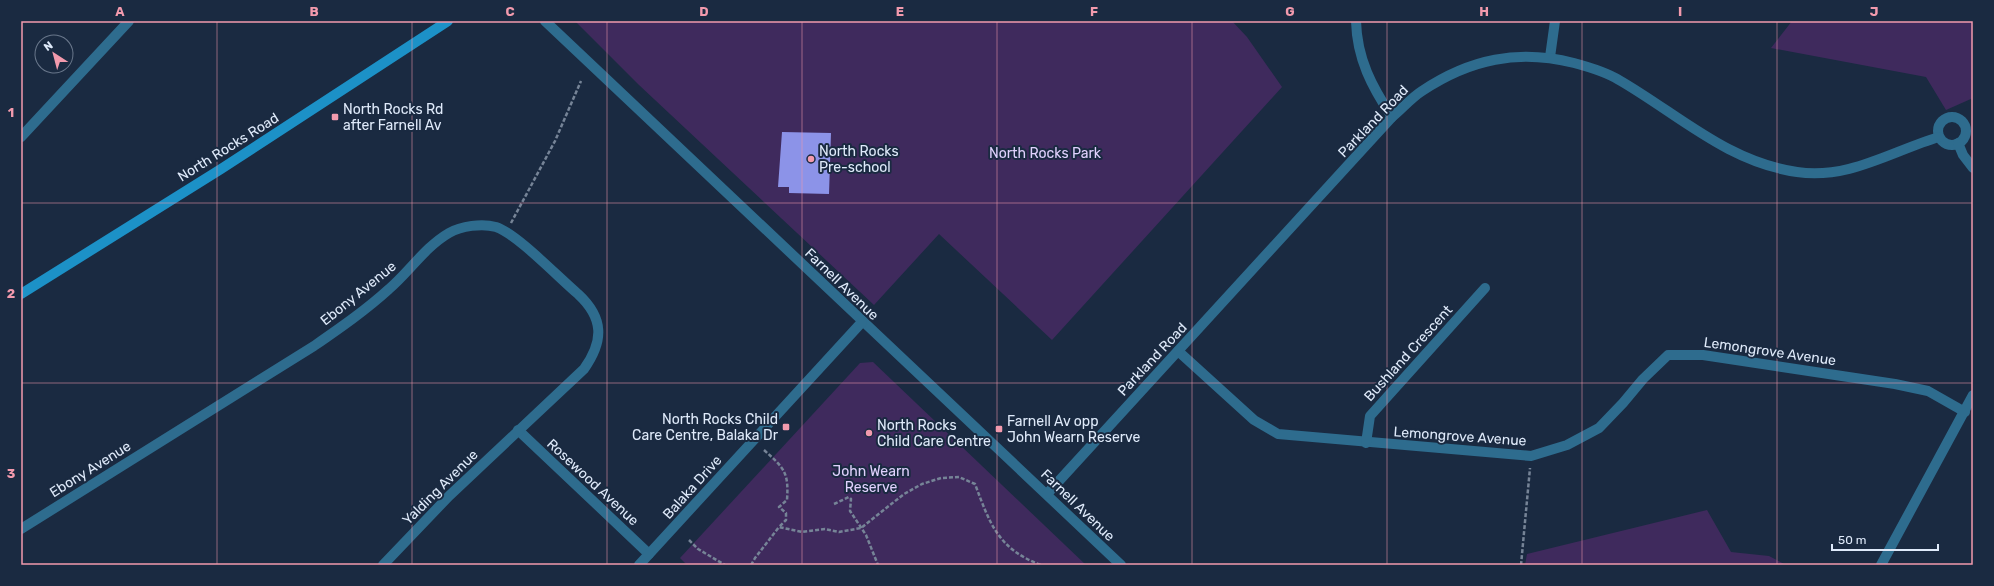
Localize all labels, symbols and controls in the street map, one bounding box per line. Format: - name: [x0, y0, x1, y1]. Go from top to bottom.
- text: A: [115, 4, 125, 19]
- text: B: [309, 4, 319, 19]
- text: C: [505, 4, 515, 19]
- text: D: [699, 4, 709, 19]
- text: E: [896, 4, 904, 19]
- text: F: [1090, 4, 1098, 19]
- text: G: [1285, 4, 1295, 19]
- text: H: [1479, 4, 1489, 19]
- text: I: [1678, 4, 1682, 19]
- text: J: [1870, 4, 1878, 19]
- north arrow: [34, 34, 74, 74]
- text: N: [41, 39, 56, 54]
- street label: Parkland Road: [1335, 82, 1412, 161]
- place label: North Rocks Rd after Farnell Av: [343, 101, 443, 134]
- text: 1: [8, 105, 14, 120]
- street label: North Rocks Road: [174, 109, 282, 185]
- marker: North Rocks Rd after Farnell Av: [330, 112, 340, 122]
- place label: North Rocks Pre-school: [819, 143, 899, 176]
- park label: North Rocks Park: [989, 145, 1102, 162]
- marker: North Rocks Pre-school: [806, 154, 816, 164]
- street label: Farnell Avenue: [801, 245, 882, 324]
- street label: Ebony Avenue: [317, 258, 400, 329]
- text: 2: [7, 286, 15, 301]
- street label: Bushland Crescent: [1361, 301, 1456, 405]
- street label: Parkland Road: [1114, 319, 1191, 399]
- street label: Lemongrove Avenue: [1703, 334, 1837, 369]
- place label: North Rocks Child Care Centre, Balaka Dr: [632, 411, 779, 444]
- place label: Farnell Av opp John Wearn Reserve: [1007, 413, 1141, 446]
- place label: North Rocks Child Care Centre: [877, 417, 991, 450]
- marker: North Rocks Child Care Centre, Balaka Dr: [781, 422, 791, 432]
- street label: Lemongrove Avenue: [1393, 423, 1527, 450]
- marker: Farnell Av opp John Wearn Reserve: [994, 424, 1004, 434]
- marker: North Rocks Child Care Centre: [864, 428, 874, 438]
- street label: Rosewood Avenue: [543, 435, 642, 529]
- street label: Ebony Avenue: [47, 438, 134, 501]
- street label: Yalding Avenue: [399, 446, 482, 529]
- street label: Balaka Drive: [659, 452, 726, 523]
- park label: John Wearn Reserve: [832, 463, 910, 496]
- text: 3: [7, 466, 16, 481]
- street label: Farnell Avenue: [1037, 466, 1118, 545]
- scale bar: [1832, 526, 1938, 552]
- text: 50 m: [1838, 533, 1866, 547]

